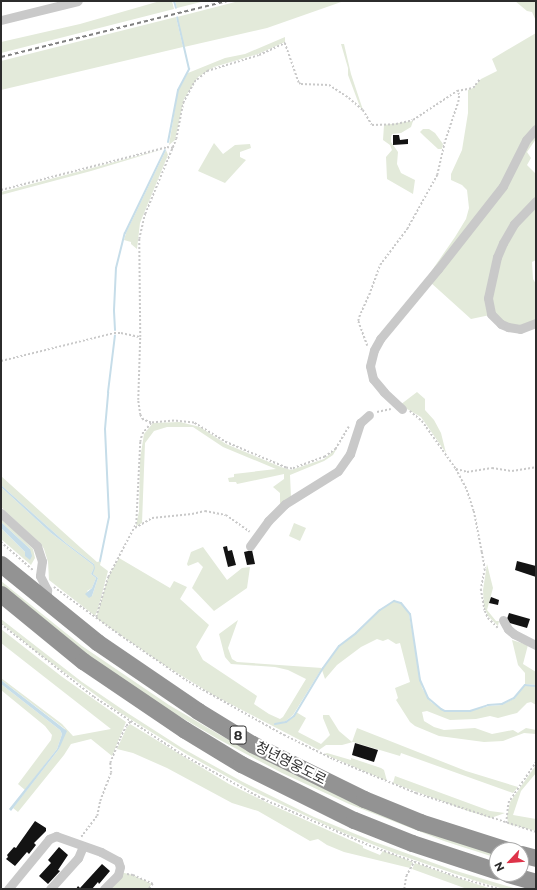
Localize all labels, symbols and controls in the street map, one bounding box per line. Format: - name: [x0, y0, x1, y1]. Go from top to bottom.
- road number: 8: [229, 724, 247, 746]
- street label: 청년영웅도로: [253, 738, 329, 788]
- north arrow: [489, 842, 529, 882]
- text: N: [491, 860, 507, 874]

